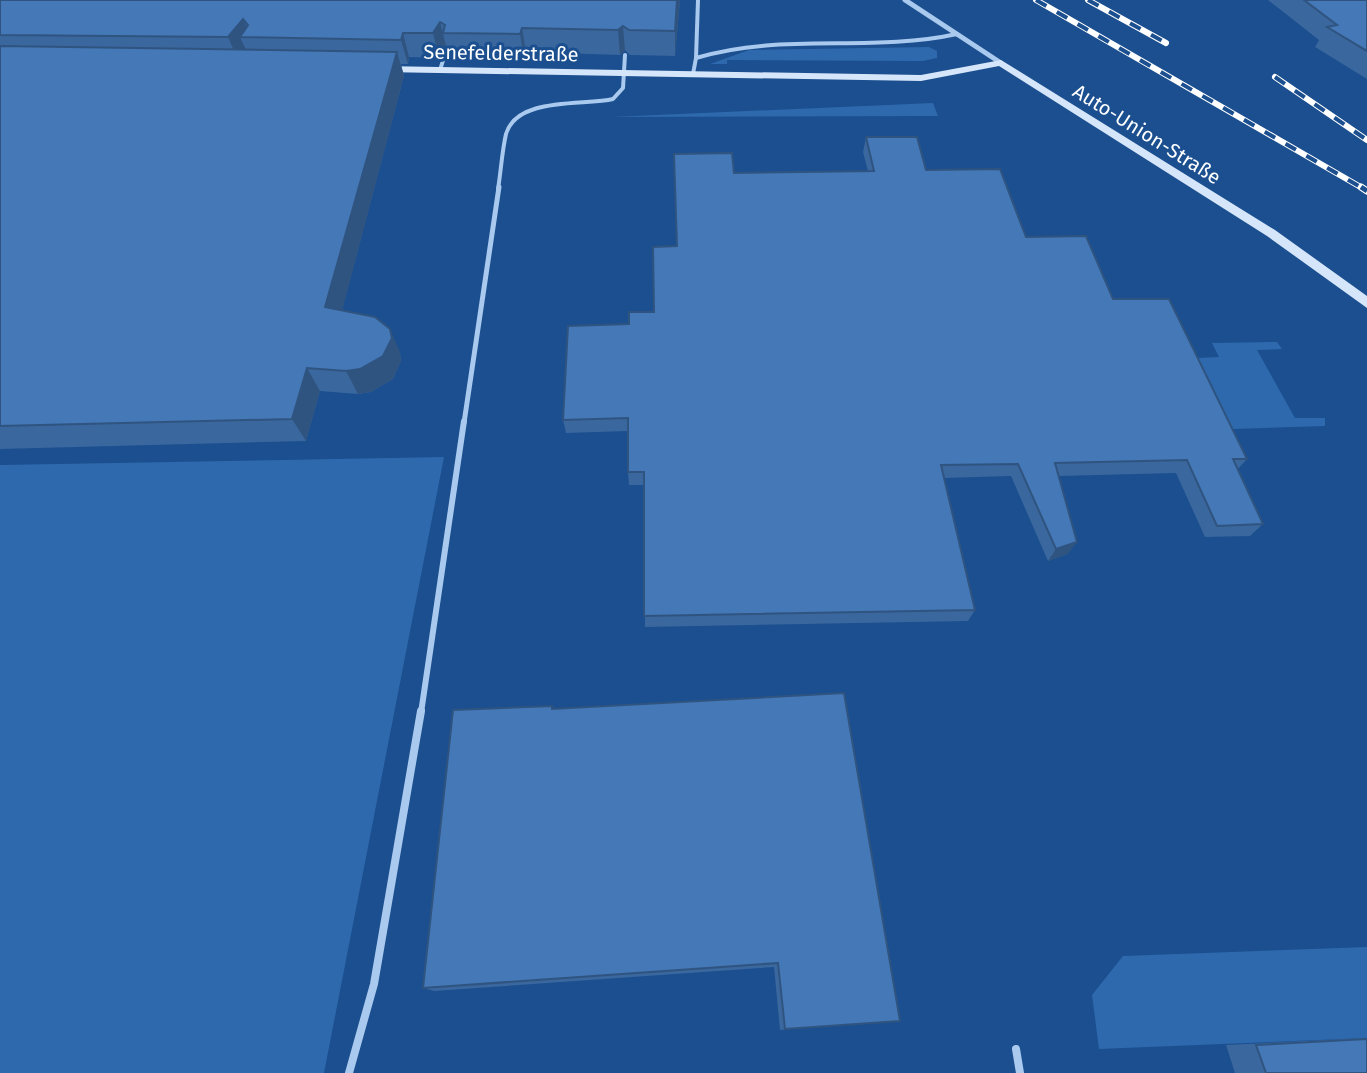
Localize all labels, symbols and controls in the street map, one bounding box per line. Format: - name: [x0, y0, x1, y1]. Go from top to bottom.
- street label: Senefelderstraße: [423, 40, 579, 66]
- street label: Auto-Union-Straße: [1069, 79, 1225, 189]

